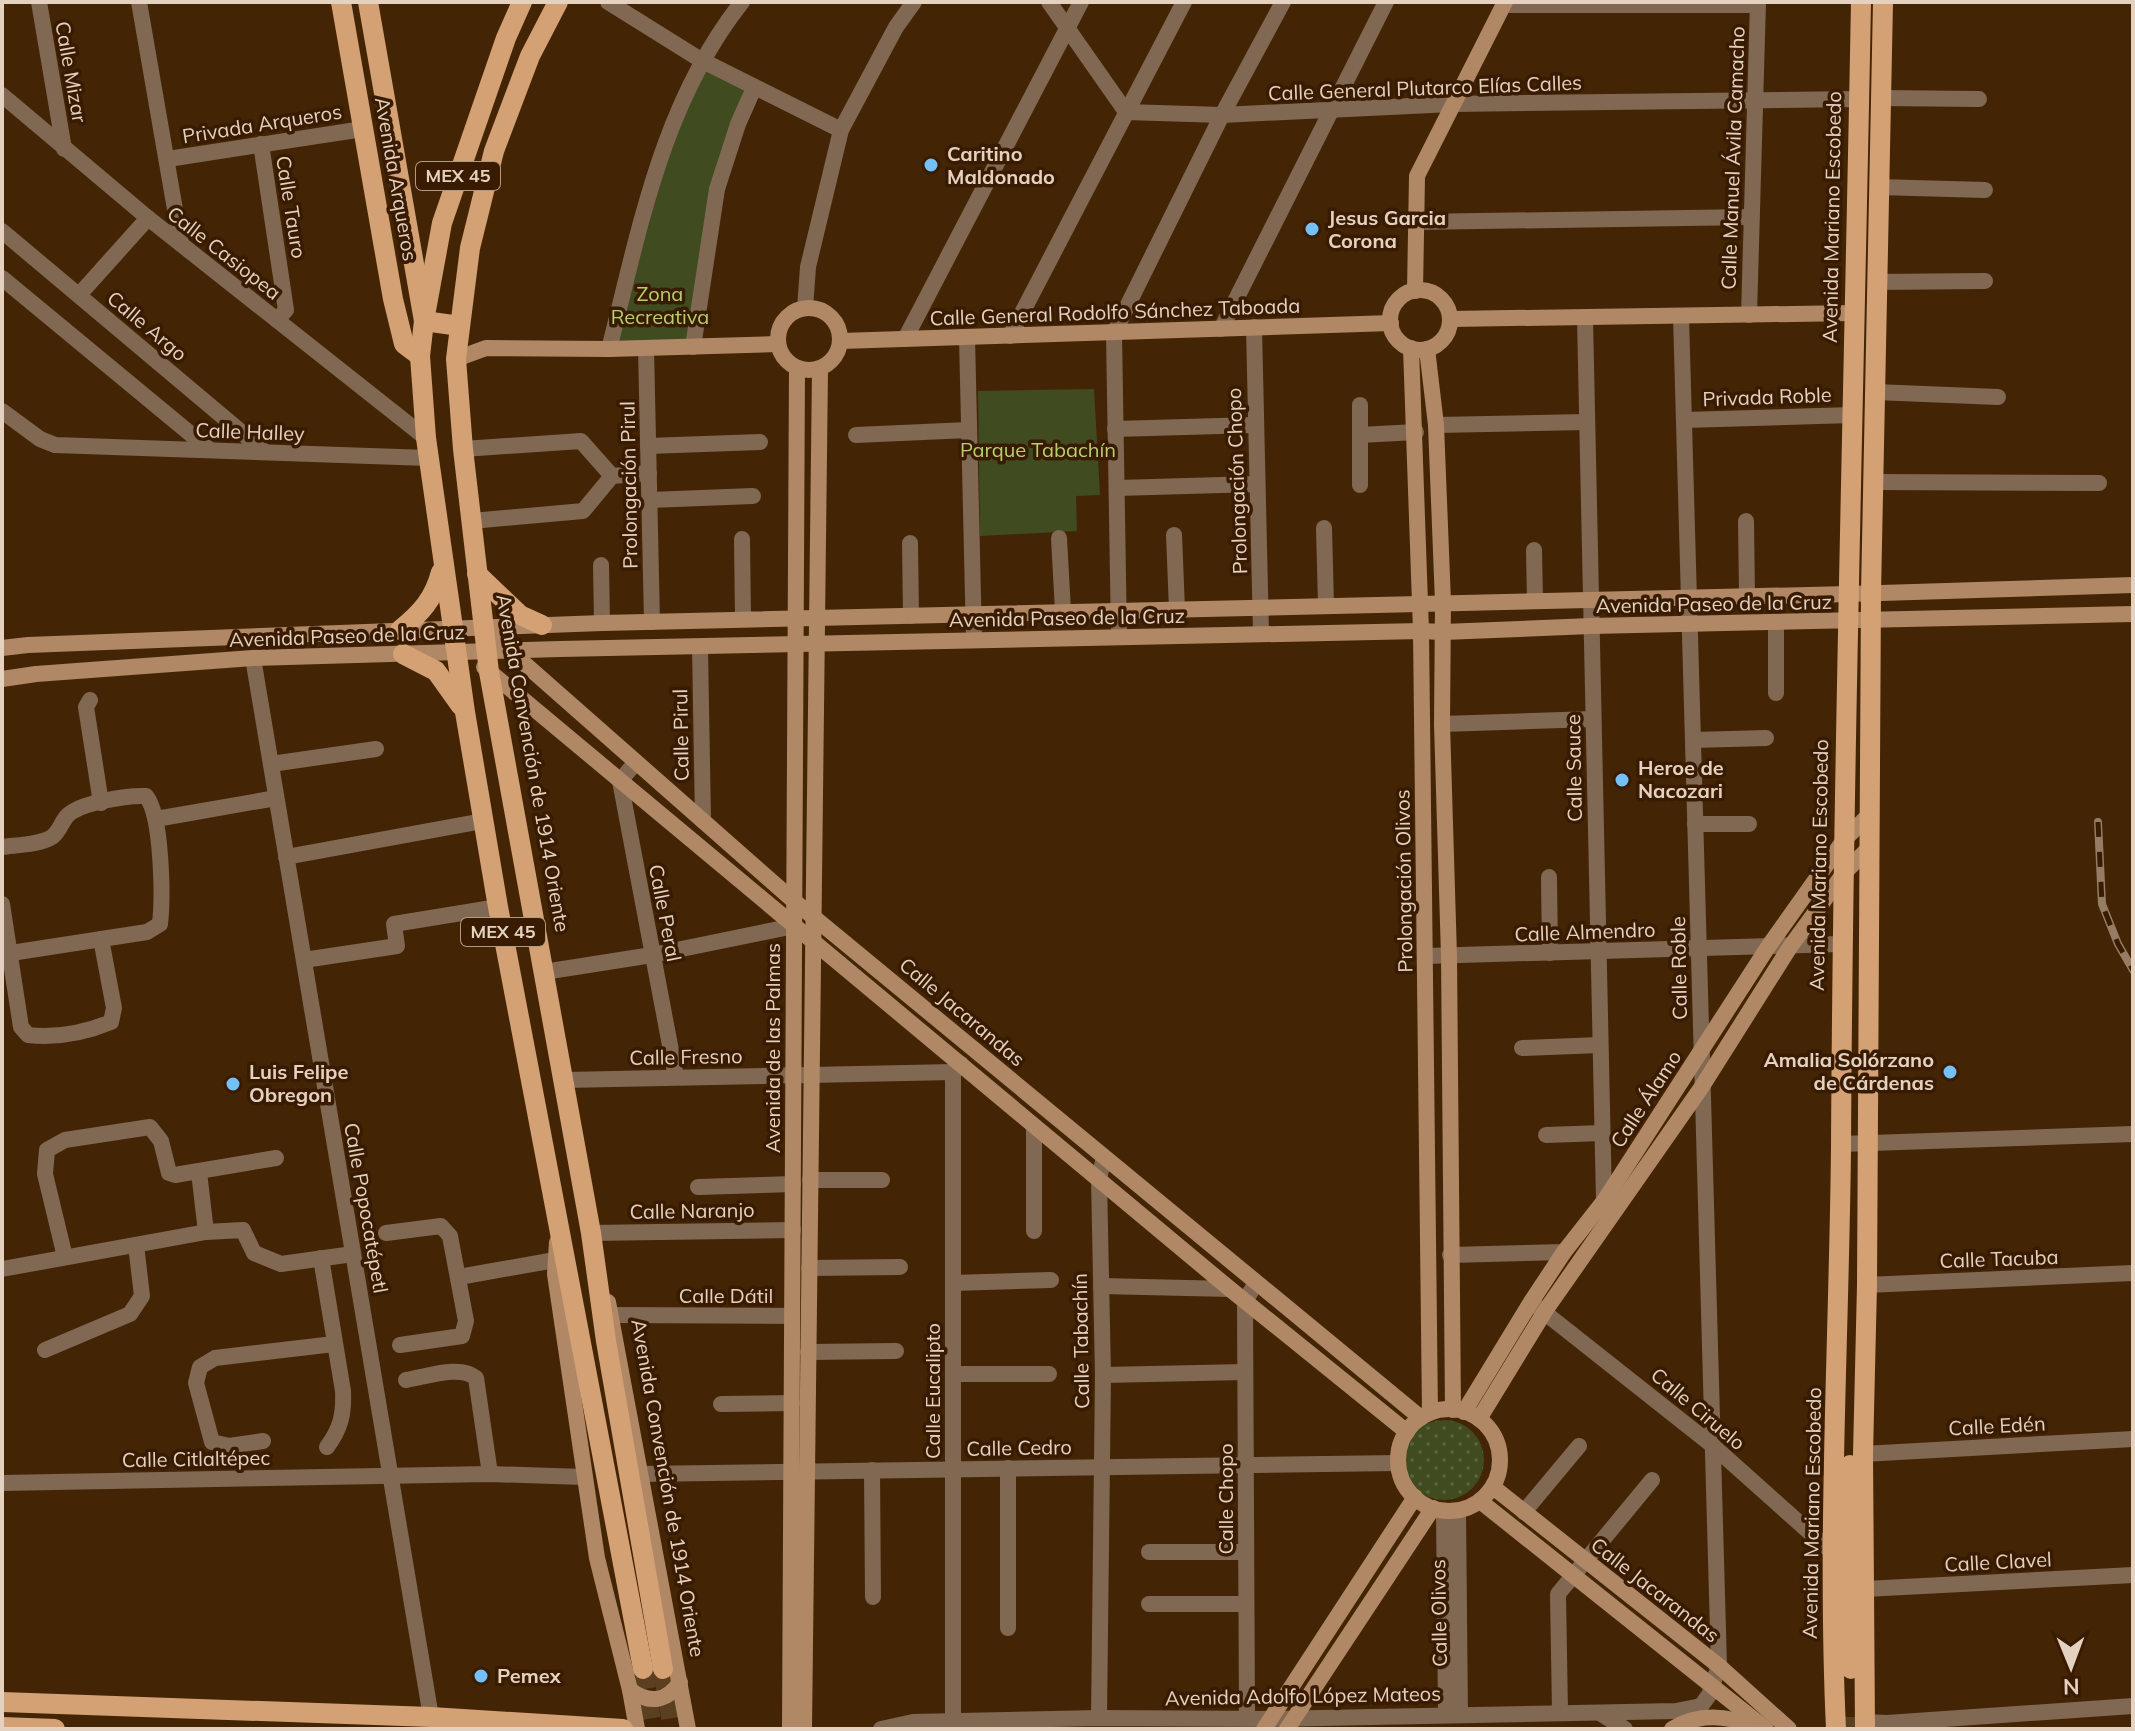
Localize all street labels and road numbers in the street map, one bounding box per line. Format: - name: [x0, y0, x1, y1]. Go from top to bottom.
- street label: Calle Mizar: [50, 19, 93, 125]
- street label: Calle Manuel Ávila Camacho: [1715, 26, 1750, 290]
- street label: Calle General Plutarco Elías Calles: [1268, 70, 1582, 105]
- street label: Avenida Mariano Escobedo: [1817, 91, 1846, 343]
- street label: Avenida Arqueros: [370, 95, 423, 263]
- street label: Privada Arqueros: [180, 99, 343, 148]
- street label: Calle Tauro: [271, 154, 312, 260]
- road number: MEX 45: [416, 162, 500, 190]
- street label: Calle Casiopea: [163, 200, 286, 305]
- street label: Calle Argo: [102, 285, 192, 366]
- street label: Calle General Rodolfo Sánchez Taboada: [929, 293, 1301, 330]
- street label: Privada Roble: [1702, 382, 1832, 411]
- street label: Prolongación Chopo: [1221, 387, 1252, 575]
- street label: Prolongación Pirul: [615, 401, 642, 569]
- street label: Calle Halley: [195, 417, 305, 446]
- street label: Avenida Paseo de la Cruz: [1596, 589, 1832, 618]
- street label: Avenida Convención de 1914 Oriente: [491, 592, 576, 934]
- street label: Avenida Paseo de la Cruz: [949, 603, 1185, 632]
- street label: Avenida Paseo de la Cruz: [229, 619, 465, 652]
- street label: Calle Pirul: [667, 689, 694, 781]
- street label: Calle Sauce: [1560, 714, 1587, 822]
- street label: Avenida Mariano Escobedo: [1804, 739, 1833, 991]
- street label: Prolongación Olivos: [1389, 789, 1418, 973]
- street label: Calle Peral: [644, 862, 687, 964]
- street label: Calle Roble: [1665, 916, 1692, 1020]
- street label: Calle Almendro: [1514, 917, 1656, 946]
- road number: MEX 45: [461, 918, 545, 946]
- street label: Avenida de las Palmas: [760, 943, 785, 1153]
- street label: Calle Jacarandas: [894, 952, 1030, 1071]
- street label: Calle Fresno: [629, 1043, 743, 1070]
- street label: Calle Álamo: [1605, 1045, 1686, 1152]
- street label: Calle Popocatépetl: [339, 1121, 394, 1295]
- street label: Calle Naranjo: [629, 1197, 755, 1224]
- street label: Calle Tacuba: [1939, 1244, 2059, 1273]
- street label: Calle Tabachín: [1067, 1273, 1094, 1409]
- street label: Calle Dátil: [679, 1283, 773, 1308]
- street label: Avenida Convención de 1914 Oriente: [626, 1317, 711, 1659]
- street label: Calle Eucalipto: [920, 1323, 945, 1459]
- street label: Calle Ciruelo: [1646, 1362, 1751, 1455]
- street label: Avenida Mariano Escobedo: [1797, 1387, 1826, 1639]
- street label: Calle Edén: [1948, 1410, 2046, 1441]
- street label: Calle Cedro: [966, 1434, 1072, 1461]
- street label: Calle Chopo: [1213, 1443, 1238, 1555]
- street label: Calle Citlaltépec: [122, 1445, 271, 1472]
- street label: Calle Jacarandas: [1586, 1532, 1725, 1648]
- street label: Calle Clavel: [1944, 1546, 2052, 1577]
- street label: Calle Olivos: [1425, 1559, 1452, 1667]
- street label: Avenida Adolfo López Mateos: [1165, 1681, 1441, 1710]

